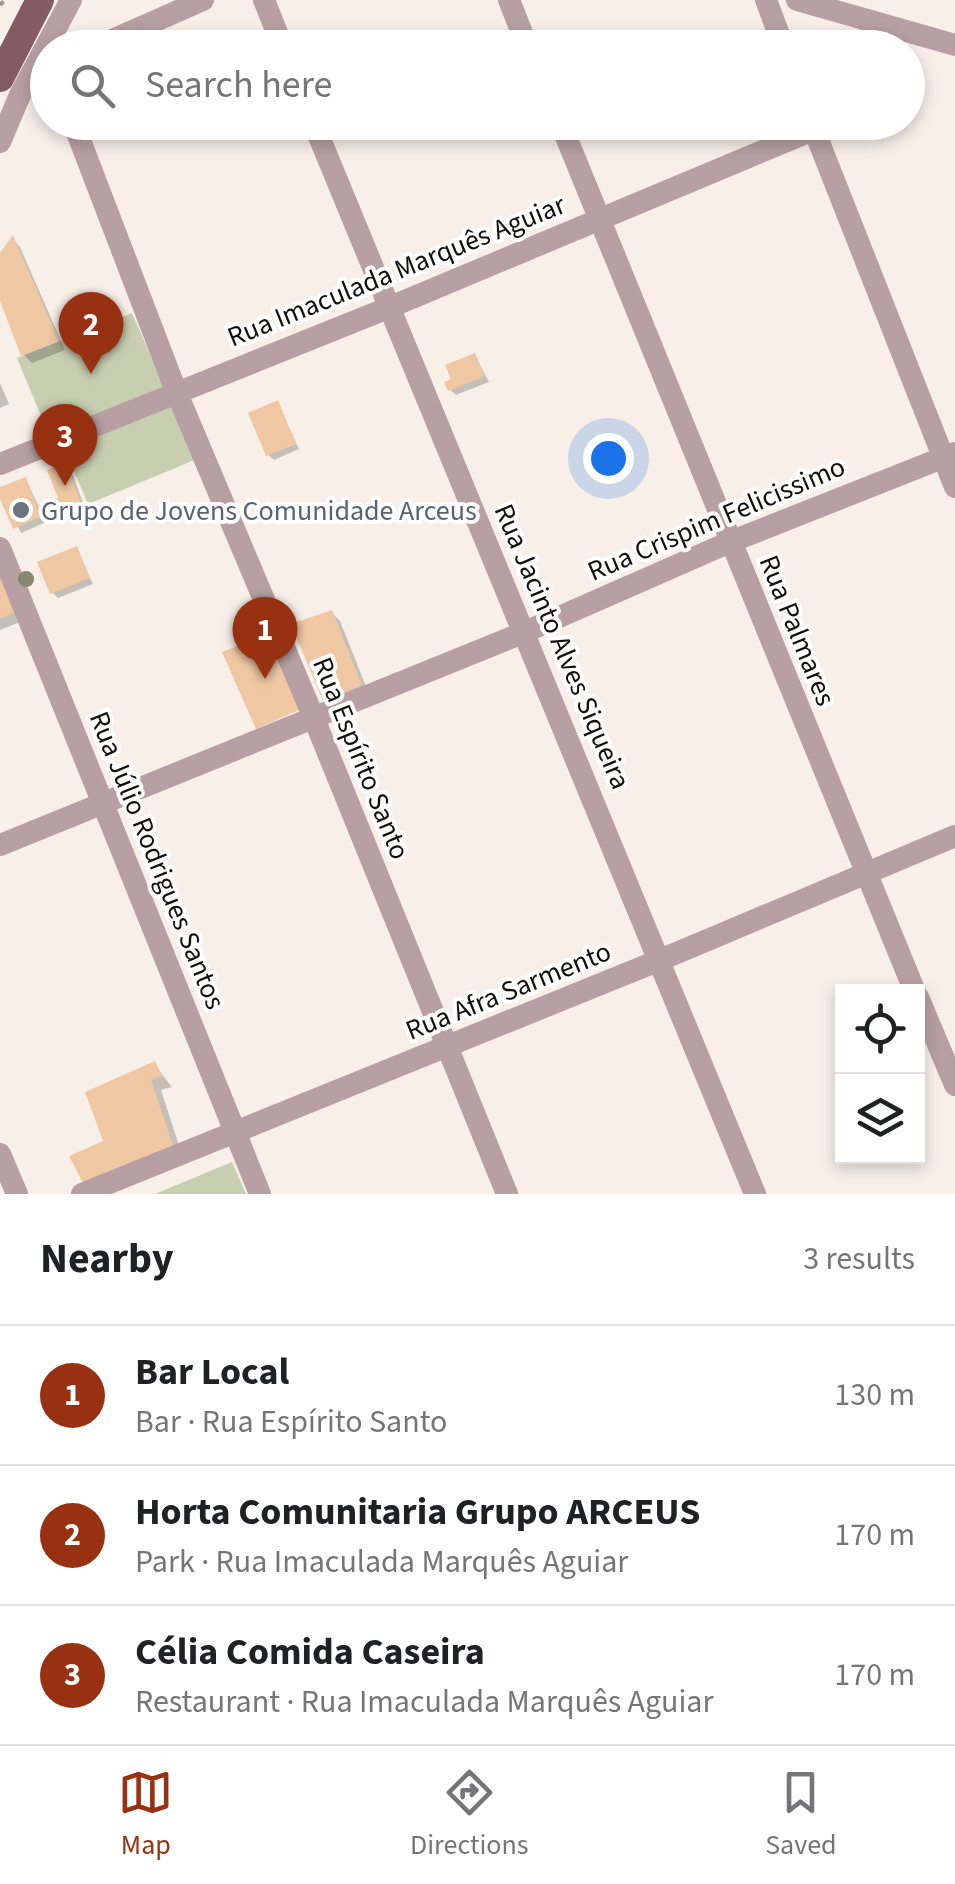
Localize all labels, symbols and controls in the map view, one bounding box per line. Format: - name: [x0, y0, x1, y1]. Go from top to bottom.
- search box: [30, 30, 925, 140]
- icon: search: [65, 58, 120, 113]
- text: Search here: [145, 58, 332, 112]
- street label: Rua Imaculada Marquês Aguiar: [221, 185, 572, 357]
- pin: 2: [58, 292, 124, 374]
- pin: 3: [32, 404, 98, 486]
- your location: [583, 433, 634, 484]
- street label: Rua Crispim Felicissimo: [581, 447, 851, 591]
- place label: Grupo de Jovens Comunidade Arceus: [41, 491, 477, 531]
- street label: Rua Jacinto Alves Siqueira: [484, 498, 640, 795]
- marker: Grupo de Jovens Comunidade Arceus: [10, 499, 32, 521]
- street label: Rua Palmares: [749, 549, 845, 712]
- pin: 1: [232, 596, 298, 679]
- street label: Rua Espírito Santo: [302, 651, 420, 865]
- street label: Rua Júlio Rodrigues Santos: [79, 705, 235, 1015]
- street label: Rua Afra Sarmento: [400, 932, 617, 1050]
- map controls: [835, 984, 925, 1164]
- button: locate: [835, 984, 925, 1074]
- button: layers: [835, 1074, 925, 1164]
- text: Nearby: [40, 1229, 174, 1289]
- text: 3 results: [803, 1236, 915, 1282]
- text: Bar Local: [135, 1345, 289, 1399]
- text: 1: [64, 1372, 81, 1418]
- text: 130 m: [834, 1372, 915, 1418]
- text: Bar · Rua Espírito Santo: [135, 1399, 447, 1445]
- text: Horta Comunitaria Grupo ARCEUS: [135, 1485, 700, 1539]
- text: 2: [64, 1512, 81, 1558]
- text: 170 m: [834, 1512, 915, 1558]
- text: Park · Rua Imaculada Marquês Aguiar: [135, 1539, 628, 1585]
- text: Célia Comida Caseira: [135, 1625, 485, 1679]
- text: 3: [64, 1652, 81, 1698]
- text: 170 m: [834, 1652, 915, 1698]
- text: Restaurant · Rua Imaculada Marquês Aguiar: [135, 1679, 714, 1725]
- tab: Map: [118, 1765, 173, 1865]
- tab: Directions: [410, 1765, 529, 1865]
- tab: Saved: [765, 1765, 837, 1865]

